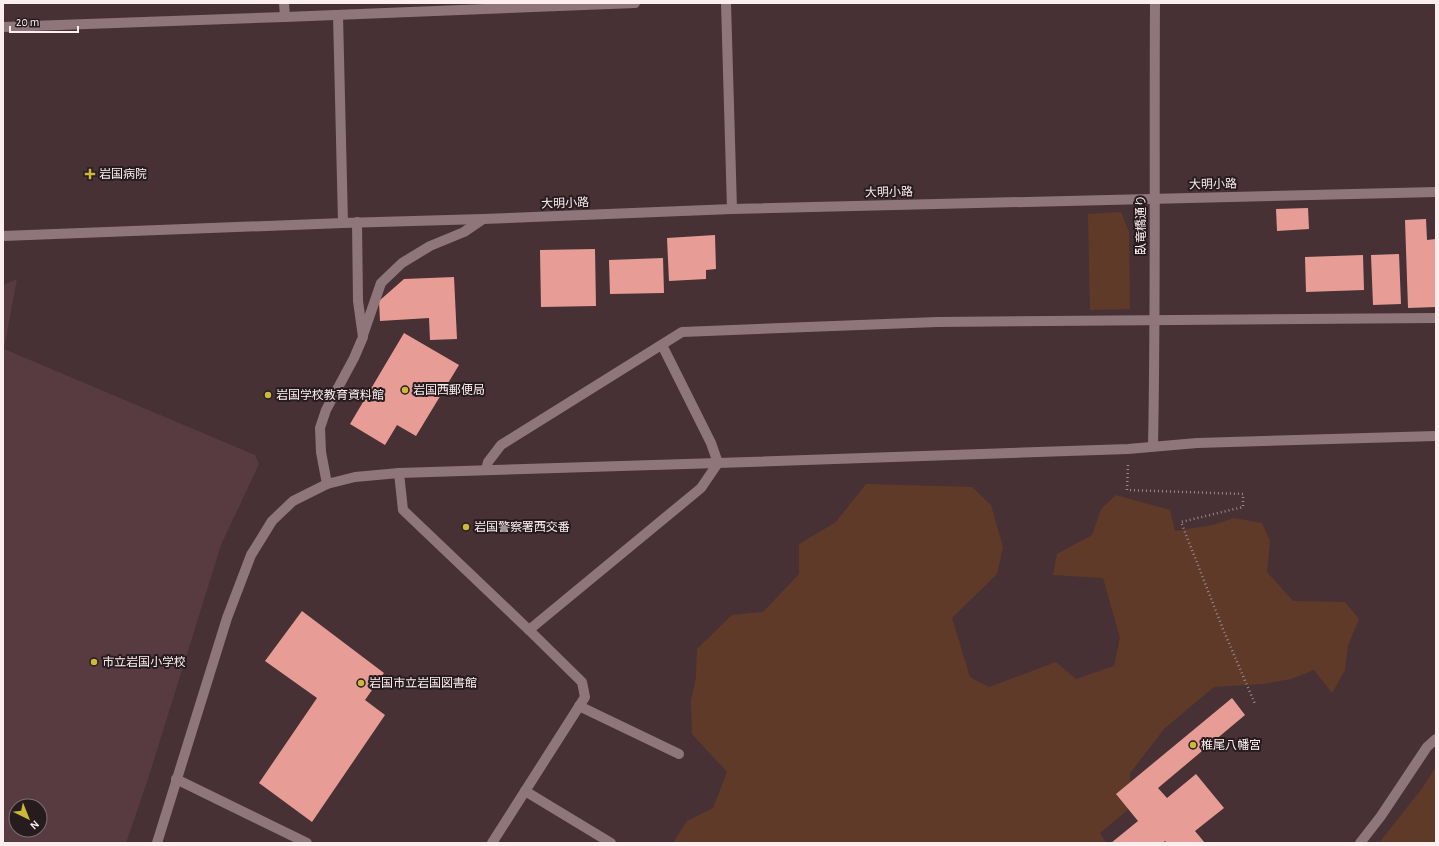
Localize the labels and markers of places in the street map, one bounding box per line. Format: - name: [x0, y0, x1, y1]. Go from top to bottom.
- place label: 岩国病院: [99, 167, 147, 180]
- marker: 岩国病院: [84, 168, 96, 180]
- place label: 岩国西郵便局: [413, 383, 485, 396]
- marker: 岩国西郵便局: [400, 385, 410, 395]
- place label: 岩国学校教育資料館: [276, 388, 384, 401]
- marker: 岩国学校教育資料館: [263, 390, 273, 400]
- place label: 岩国警察署西交番: [474, 520, 570, 533]
- marker: 岩国警察署西交番: [461, 522, 471, 532]
- place label: 市立岩国小学校: [102, 655, 186, 668]
- marker: 市立岩国小学校: [89, 657, 99, 667]
- place label: 岩国市立岩国図書館: [369, 677, 477, 689]
- marker: 岩国市立岩国図書館: [356, 678, 366, 688]
- place label: 椎尾八幡宮: [1201, 738, 1261, 751]
- marker: 椎尾八幡宮: [1188, 740, 1198, 750]

